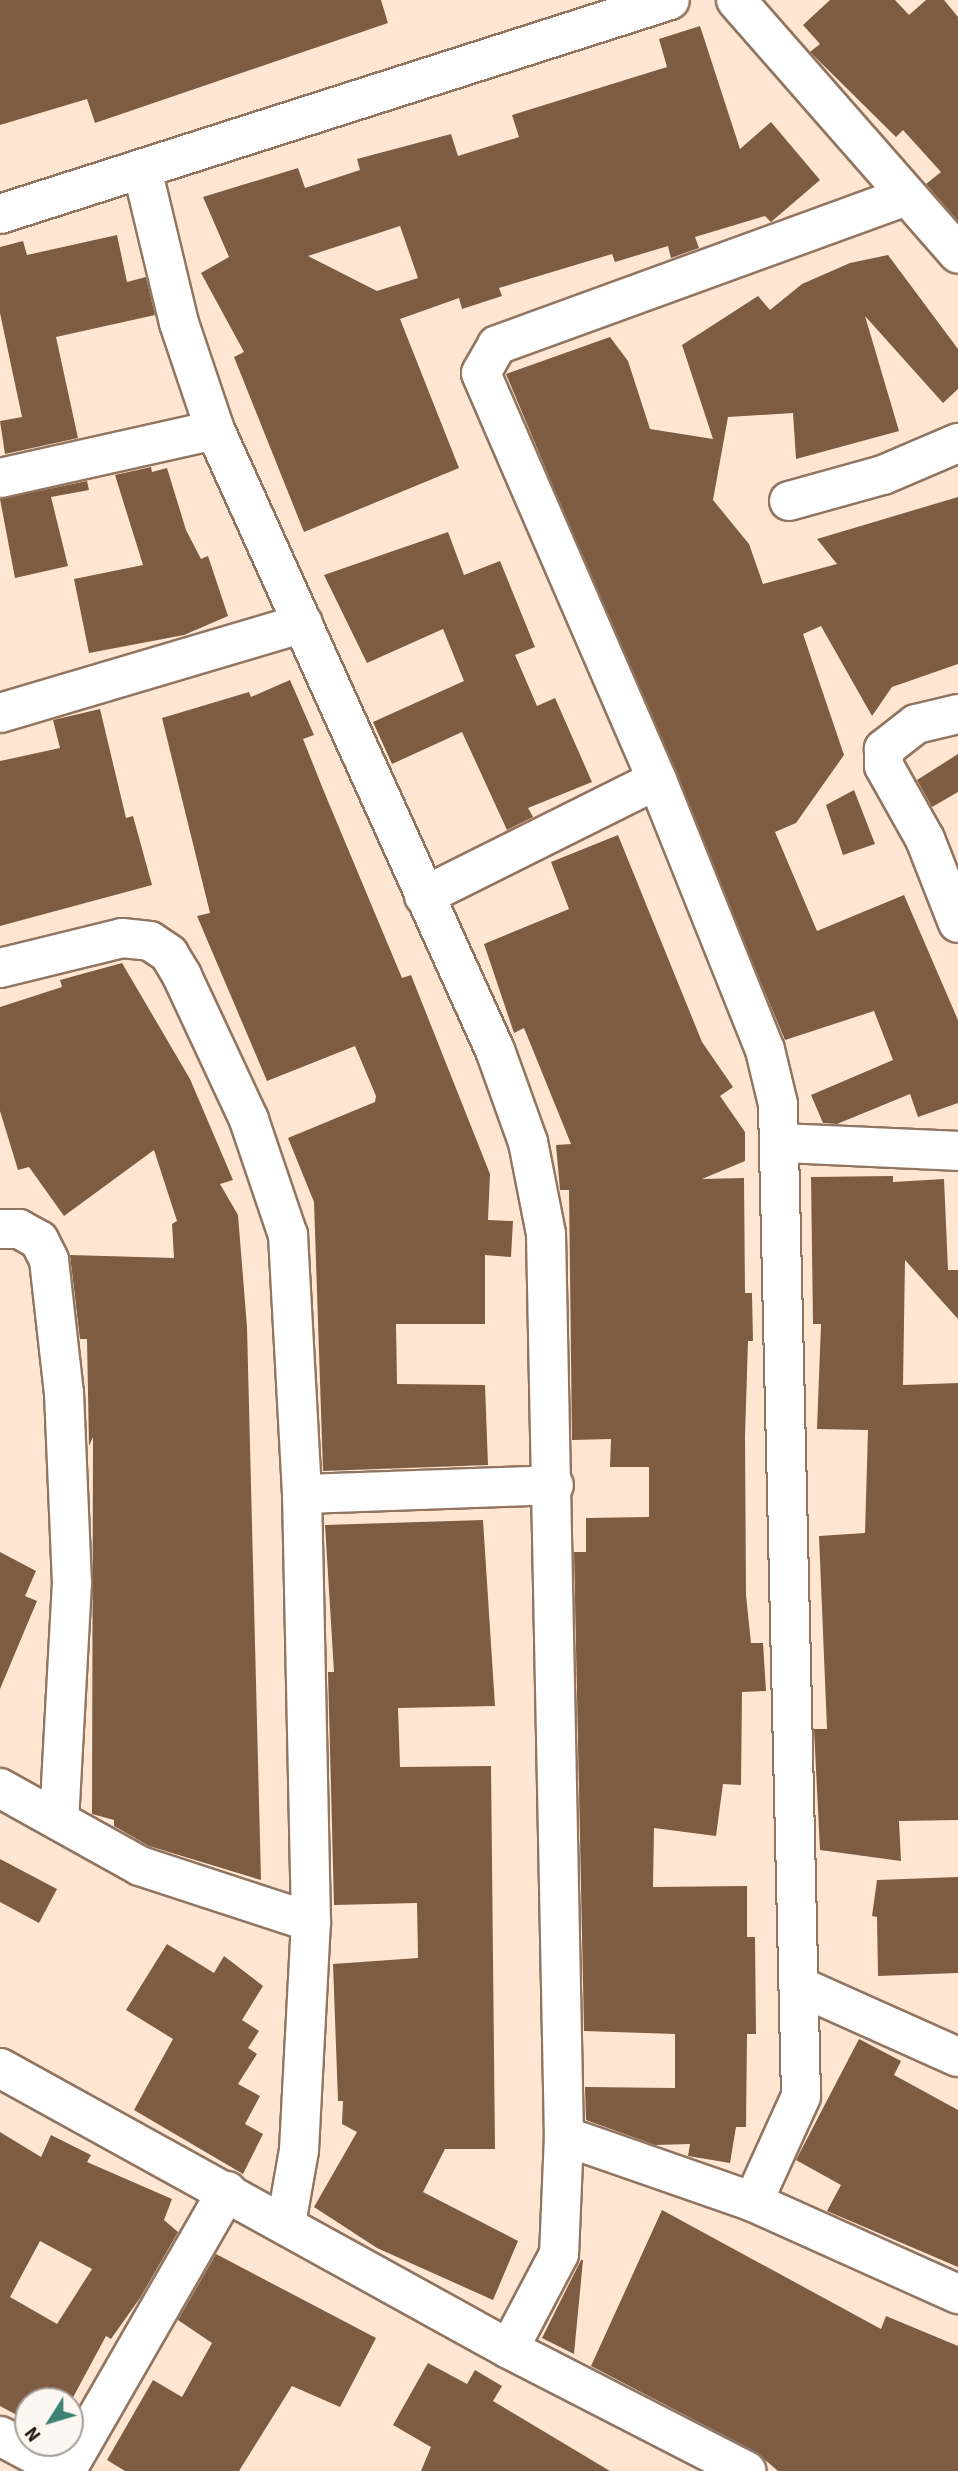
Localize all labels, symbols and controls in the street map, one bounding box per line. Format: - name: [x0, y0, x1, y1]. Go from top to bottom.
- north arrow: [14, 2387, 84, 2457]
- text: N: [19, 2421, 48, 2447]

